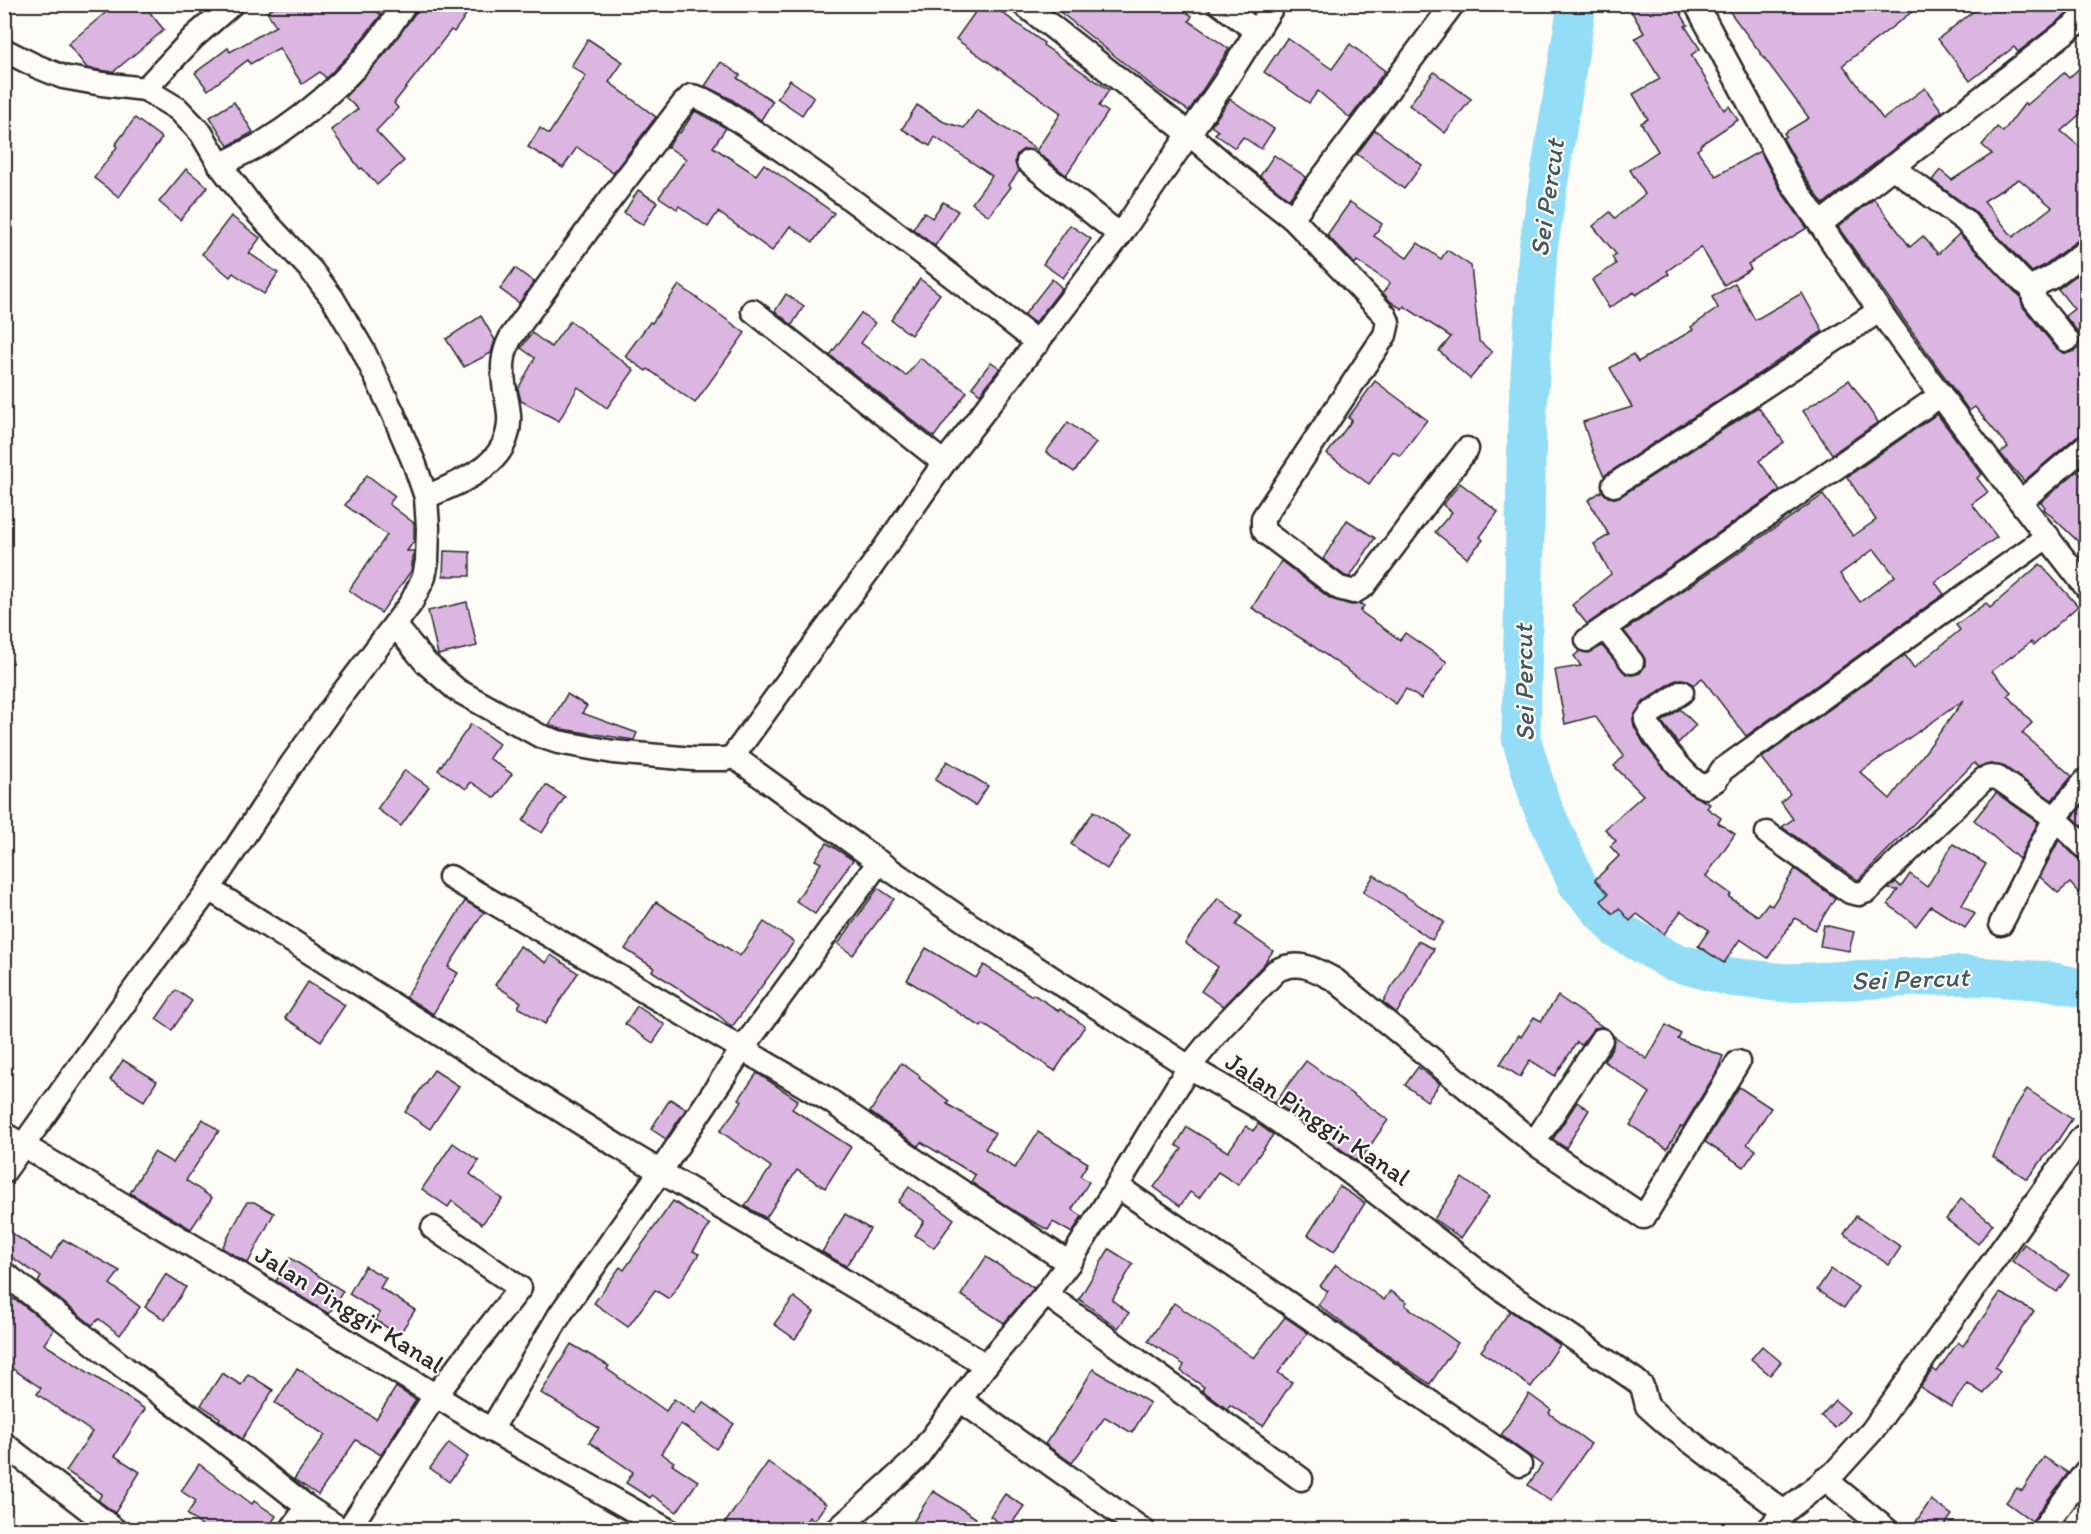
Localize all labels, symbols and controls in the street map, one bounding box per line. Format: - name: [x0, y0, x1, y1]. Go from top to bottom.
- water label: Sei Percut: [1522, 135, 1571, 258]
- water label: Sei Percut: [1506, 621, 1541, 742]
- water label: Sei Percut: [1851, 960, 1972, 997]
- street label: Jalan Pinggir Kanal: [1219, 1045, 1417, 1193]
- street label: Jalan Pinggir Kanal: [250, 1238, 450, 1380]

